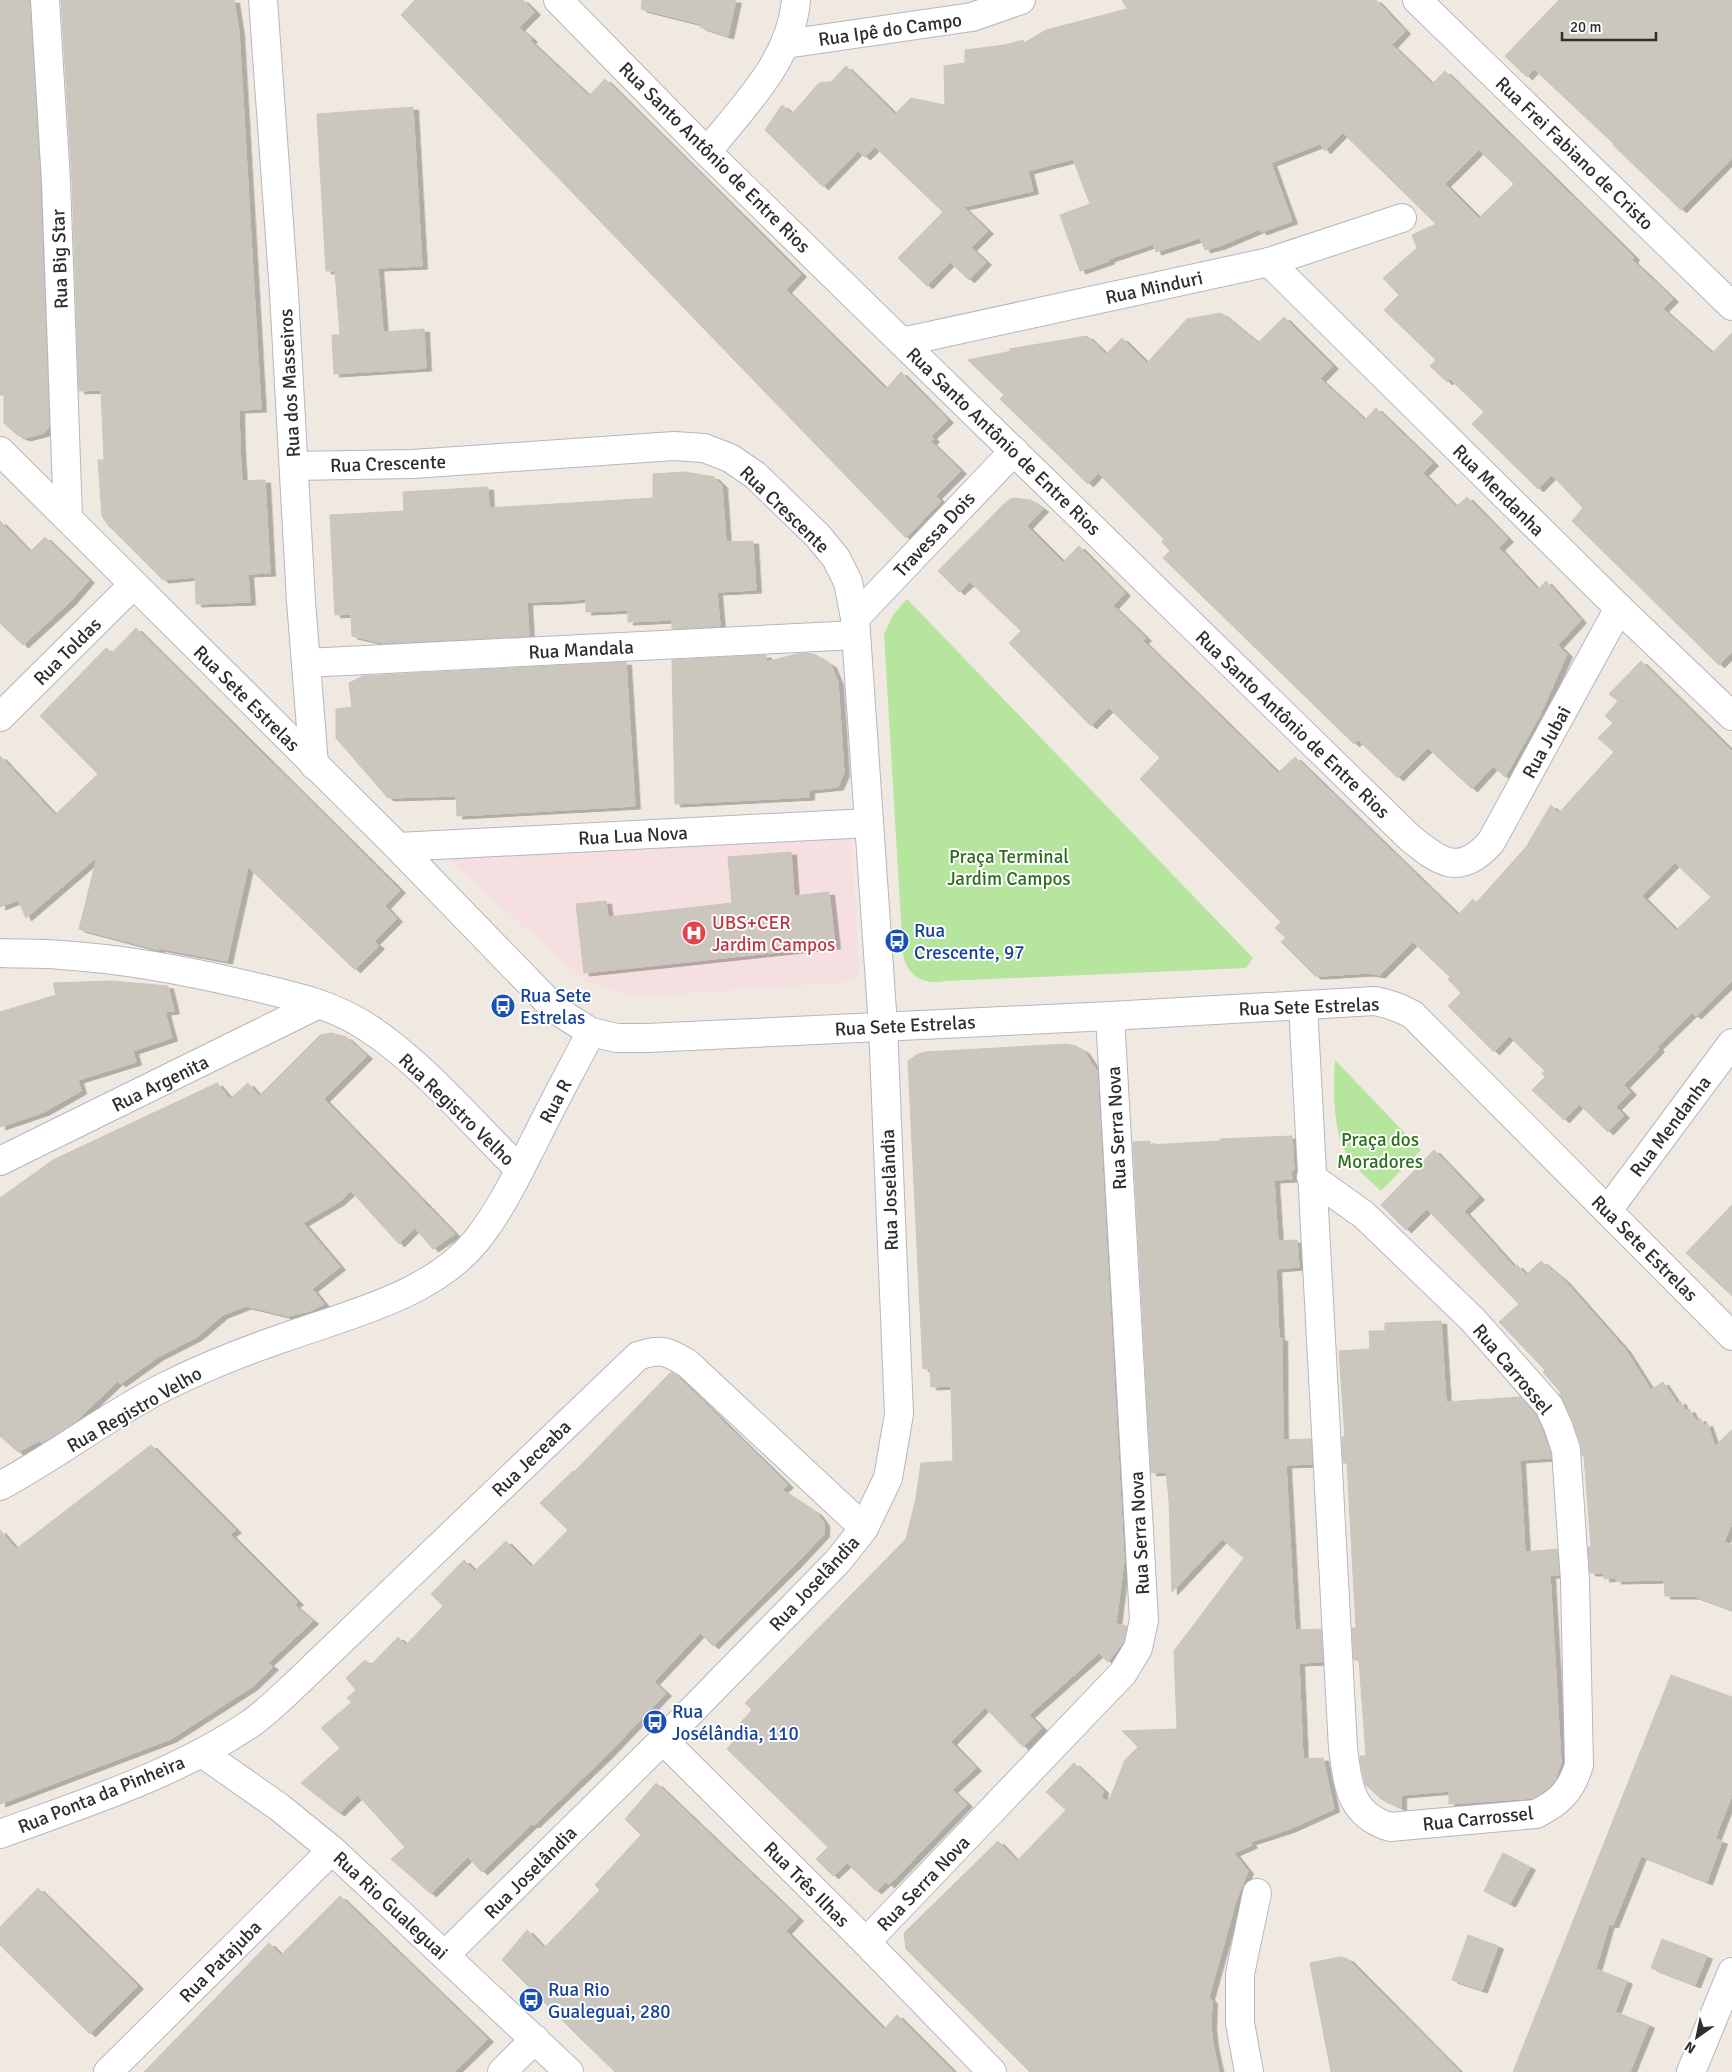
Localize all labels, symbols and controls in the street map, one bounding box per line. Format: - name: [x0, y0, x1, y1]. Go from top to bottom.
- street label: Rua Ipê do Campo: [817, 8, 964, 52]
- scale bar: [1562, 10, 1656, 42]
- text: 20 m: [1570, 18, 1601, 36]
- street label: Rua Santo Antônio de Entre Rios: [614, 57, 815, 258]
- street label: Rua Frei Fabiano de Cristo: [1490, 72, 1659, 236]
- street label: Rua Big Star: [46, 209, 74, 309]
- street label: Rua Minduri: [1103, 266, 1205, 310]
- street label: Rua dos Masseiros: [274, 308, 306, 458]
- street label: Rua Santo Antônio de Entre Rios: [901, 342, 1105, 541]
- street label: Rua Mendanha: [1447, 440, 1549, 542]
- street label: Rua Crescente: [330, 450, 446, 478]
- street label: Rua Crescente: [734, 461, 834, 559]
- street label: Travessa Dois: [889, 487, 981, 583]
- street label: Rua Toldas: [29, 613, 107, 691]
- street label: Rua Santo Antônio de Entre Rios: [1190, 625, 1394, 824]
- street label: Rua Mandala: [528, 635, 634, 665]
- street label: Rua Sete Estrelas: [188, 640, 305, 757]
- street label: Rua Jubai: [1517, 702, 1577, 783]
- street label: Rua Lua Nova: [578, 821, 688, 851]
- park label: Praça Terminal Jardim Campos: [947, 845, 1071, 891]
- place label: UBS+CER Jardim Campos: [712, 911, 835, 957]
- place label: Rua Crescente, 97: [914, 919, 1024, 965]
- hospital icon: UBS+CER Jardim Campos: [681, 920, 707, 946]
- bus stop icon: Rua Crescente, 97: [884, 928, 910, 954]
- place label: Rua Sete Estrelas: [520, 984, 591, 1030]
- bus stop icon: Rua Sete Estrelas: [490, 993, 516, 1019]
- street label: Rua Sete Estrelas: [1238, 993, 1380, 1021]
- street label: Rua Sete Estrelas: [834, 1010, 976, 1042]
- street label: Rua Registro Velho: [393, 1048, 519, 1171]
- street label: Rua Argenita: [108, 1050, 213, 1118]
- street label: Rua Serra Nova: [1102, 1066, 1132, 1190]
- street label: Rua Mendanha: [1625, 1071, 1717, 1182]
- street label: Rua R: [534, 1075, 577, 1128]
- park label: Praça dos Moradores: [1337, 1128, 1423, 1174]
- street label: Rua Joselândia: [876, 1129, 904, 1251]
- street label: Rua Sete Estrelas: [1586, 1190, 1703, 1307]
- street label: Rua Carrossel: [1467, 1319, 1557, 1420]
- street label: Rua Registro Velho: [63, 1361, 206, 1458]
- street label: Rua Jeceaba: [487, 1415, 576, 1502]
- street label: Rua Serra Nova: [1125, 1471, 1155, 1595]
- street label: Rua Joselândia: [764, 1531, 865, 1636]
- place label: Rua Josélândia, 110: [672, 1700, 799, 1746]
- bus stop icon: Rua Josélândia, 110: [642, 1709, 668, 1735]
- street label: Rua Ponta da Pinheira: [14, 1750, 188, 1839]
- street label: Rua Carrossel: [1421, 1801, 1535, 1837]
- street label: Rua Joselândia: [479, 1821, 582, 1924]
- street label: Rua Serra Nova: [872, 1831, 975, 1937]
- street label: Rua Três Ilhas: [758, 1837, 854, 1933]
- street label: Rua Rio Gualeguai: [328, 1846, 453, 1965]
- street label: Rua Patajuba: [175, 1916, 267, 2008]
- place label: Rua Rio Gualeguai, 280: [548, 1978, 670, 2024]
- bus stop icon: Rua Rio Gualeguai, 280: [518, 1987, 544, 2013]
- north arrow: [1672, 2012, 1722, 2062]
- text: N: [1681, 2038, 1699, 2057]

